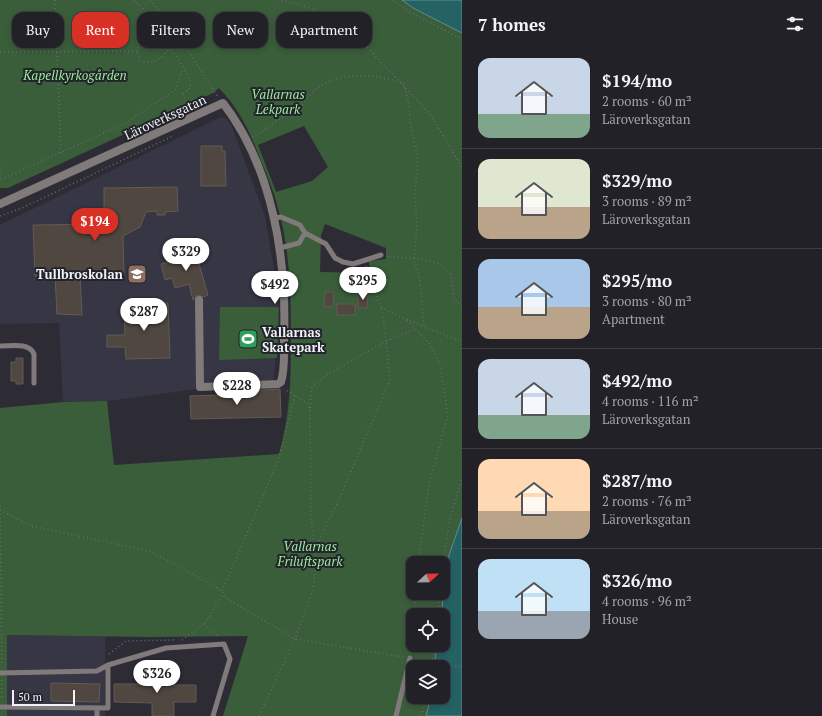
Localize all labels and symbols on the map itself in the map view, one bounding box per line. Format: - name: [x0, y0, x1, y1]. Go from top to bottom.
- park label: Kapellkyrkogården: [22, 66, 127, 84]
- park label: Vallarnas Lekpark: [251, 85, 305, 118]
- street label: Läroverksgatan: [121, 90, 209, 144]
- pin: $194: [71, 208, 119, 242]
- pin: $329: [162, 238, 210, 272]
- school or university icon: Tullbroskolan: [126, 263, 148, 285]
- place label: Tullbroskolan: [36, 265, 124, 283]
- pin: $295: [339, 267, 387, 301]
- pin: $492: [251, 271, 299, 305]
- pin: $287: [120, 298, 168, 332]
- place label: Vallarnas Skatepark: [262, 323, 325, 356]
- sports icon: Vallarnas Skatepark: [237, 328, 259, 350]
- pin: $228: [213, 372, 261, 406]
- park label: Vallarnas Friluftspark: [276, 537, 343, 570]
- north arrow: [406, 556, 450, 600]
- pin: $326: [133, 660, 181, 694]
- scale bar: [12, 688, 75, 707]

